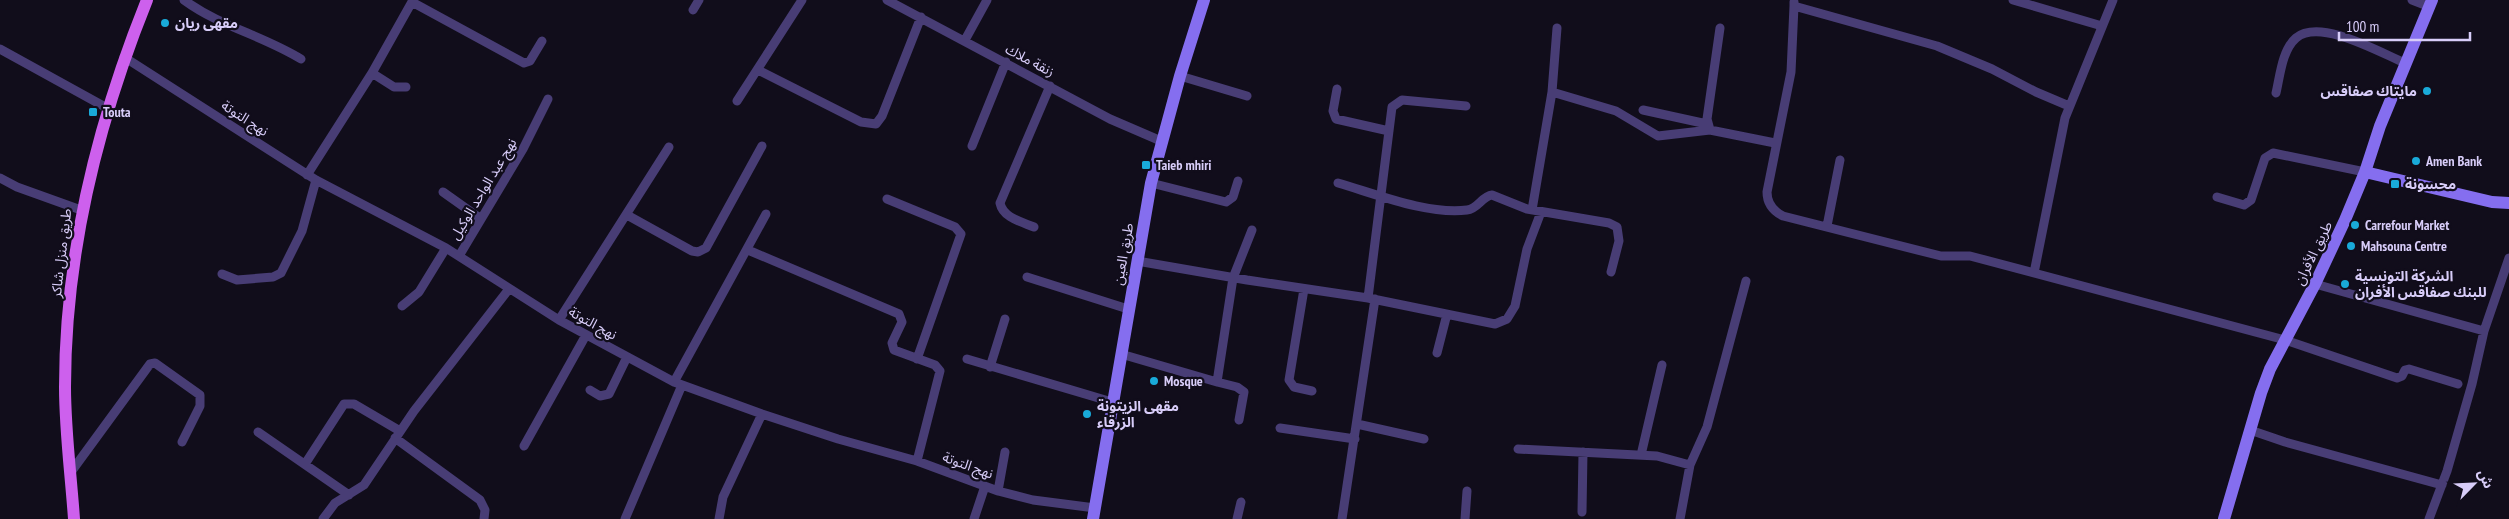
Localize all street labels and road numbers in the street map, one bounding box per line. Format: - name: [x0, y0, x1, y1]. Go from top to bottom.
- street label: زنقة ملاك: [1002, 40, 1058, 80]
- street label: نهج التوتة: [217, 96, 272, 142]
- street label: نهج عبد الواحد الوكيل: [446, 135, 522, 244]
- street label: طريق منزل شاكر: [46, 207, 76, 300]
- street label: طريق الأفران: [2290, 218, 2337, 288]
- street label: طريق العين: [1109, 222, 1138, 287]
- street label: نهج التوتة: [565, 302, 621, 346]
- street label: نهج التوتة: [939, 448, 996, 484]

